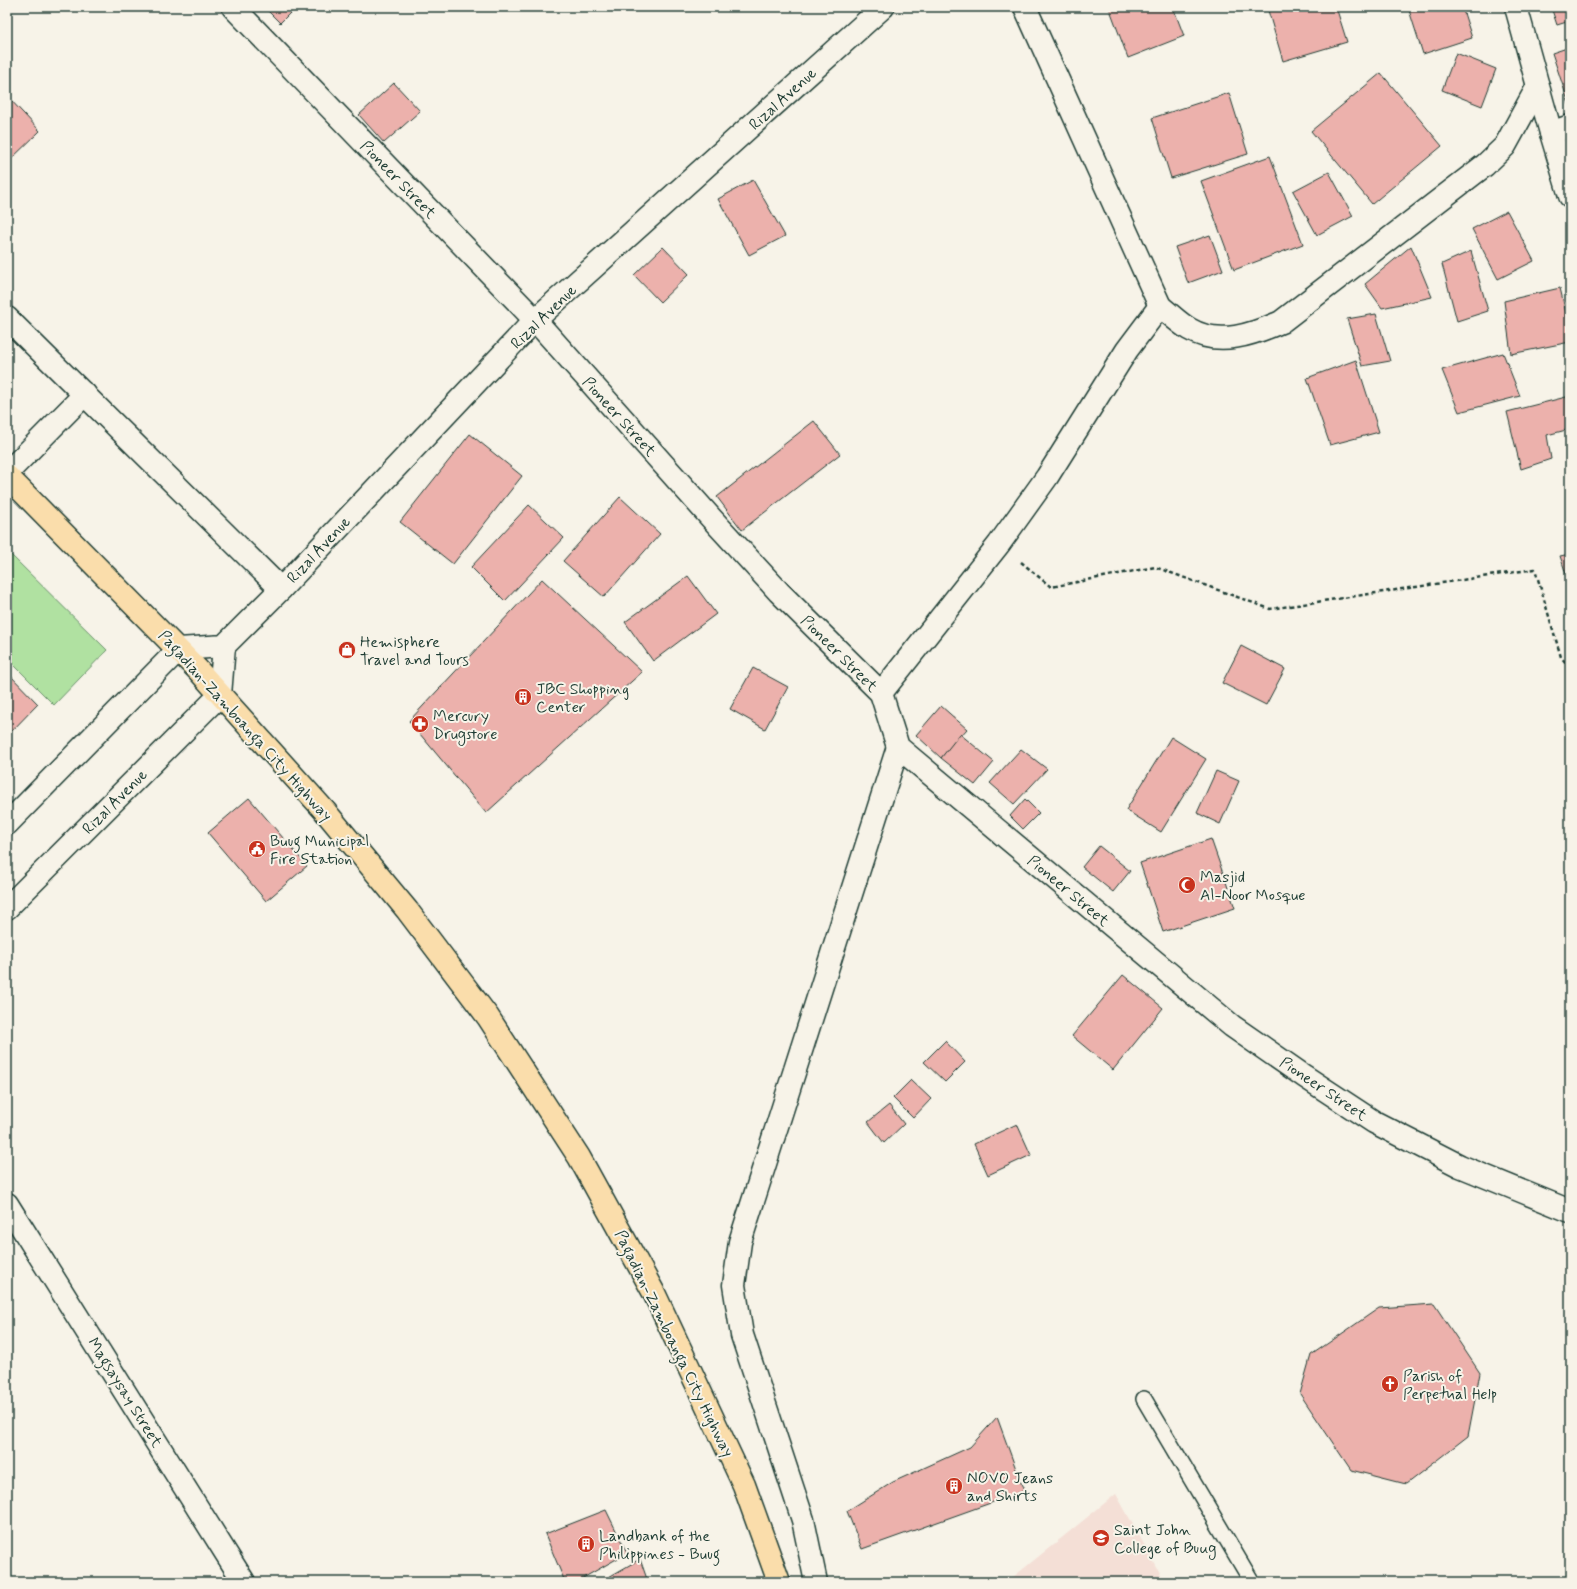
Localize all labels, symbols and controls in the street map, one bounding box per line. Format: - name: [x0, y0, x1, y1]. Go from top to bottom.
- street label: Rizal Avenue: [745, 63, 822, 135]
- street label: Pioneer Street: [355, 136, 441, 224]
- street label: Rizal Avenue: [506, 280, 582, 354]
- street label: Pioneer Street: [577, 372, 661, 462]
- street label: Rizal Avenue: [283, 512, 356, 588]
- street label: Pioneer Street: [796, 611, 882, 698]
- street label: Pagadian-Zamboanga City Highway: [153, 626, 336, 827]
- place label: Hemisphere Travel and Tours: [360, 632, 469, 671]
- shop icon: Hemisphere Travel and Tours: [337, 640, 357, 660]
- place label: JBC Shopping Center: [536, 679, 629, 718]
- building icon: JBC Shopping Center: [513, 687, 533, 707]
- place label: Mercury Drugstore: [433, 706, 498, 746]
- pharmacy icon: Mercury Drugstore: [410, 714, 430, 734]
- street label: Rizal Avenue: [78, 764, 153, 839]
- place label: Buug Municipal Fire Station: [270, 831, 369, 870]
- public building icon: Buug Municipal Fire Station: [247, 839, 267, 859]
- street label: Pioneer Street: [1023, 851, 1114, 932]
- place label: Masjid Al-Noor Mosque: [1200, 867, 1306, 906]
- mosque icon: Masjid Al-Noor Mosque: [1177, 875, 1197, 895]
- street label: Pioneer Street: [1275, 1052, 1371, 1127]
- street label: Pagadian-Zamboanga City Highway: [608, 1227, 738, 1461]
- street label: Magsaysay Street: [82, 1334, 167, 1453]
- place label: Parish of Perpetual Help: [1403, 1366, 1497, 1405]
- church icon: Parish of Perpetual Help: [1380, 1374, 1400, 1394]
- place label: NOVO Jeans and Shirts: [967, 1468, 1053, 1507]
- building icon: NOVO Jeans and Shirts: [944, 1476, 964, 1496]
- place label: Saint John College of Buug: [1114, 1520, 1217, 1560]
- place label: Landbank of the Philippines - Buug: [599, 1526, 720, 1566]
- school or university icon: Saint John College of Buug: [1091, 1528, 1111, 1548]
- building icon: Landbank of the Philippines - Buug: [576, 1534, 596, 1554]

